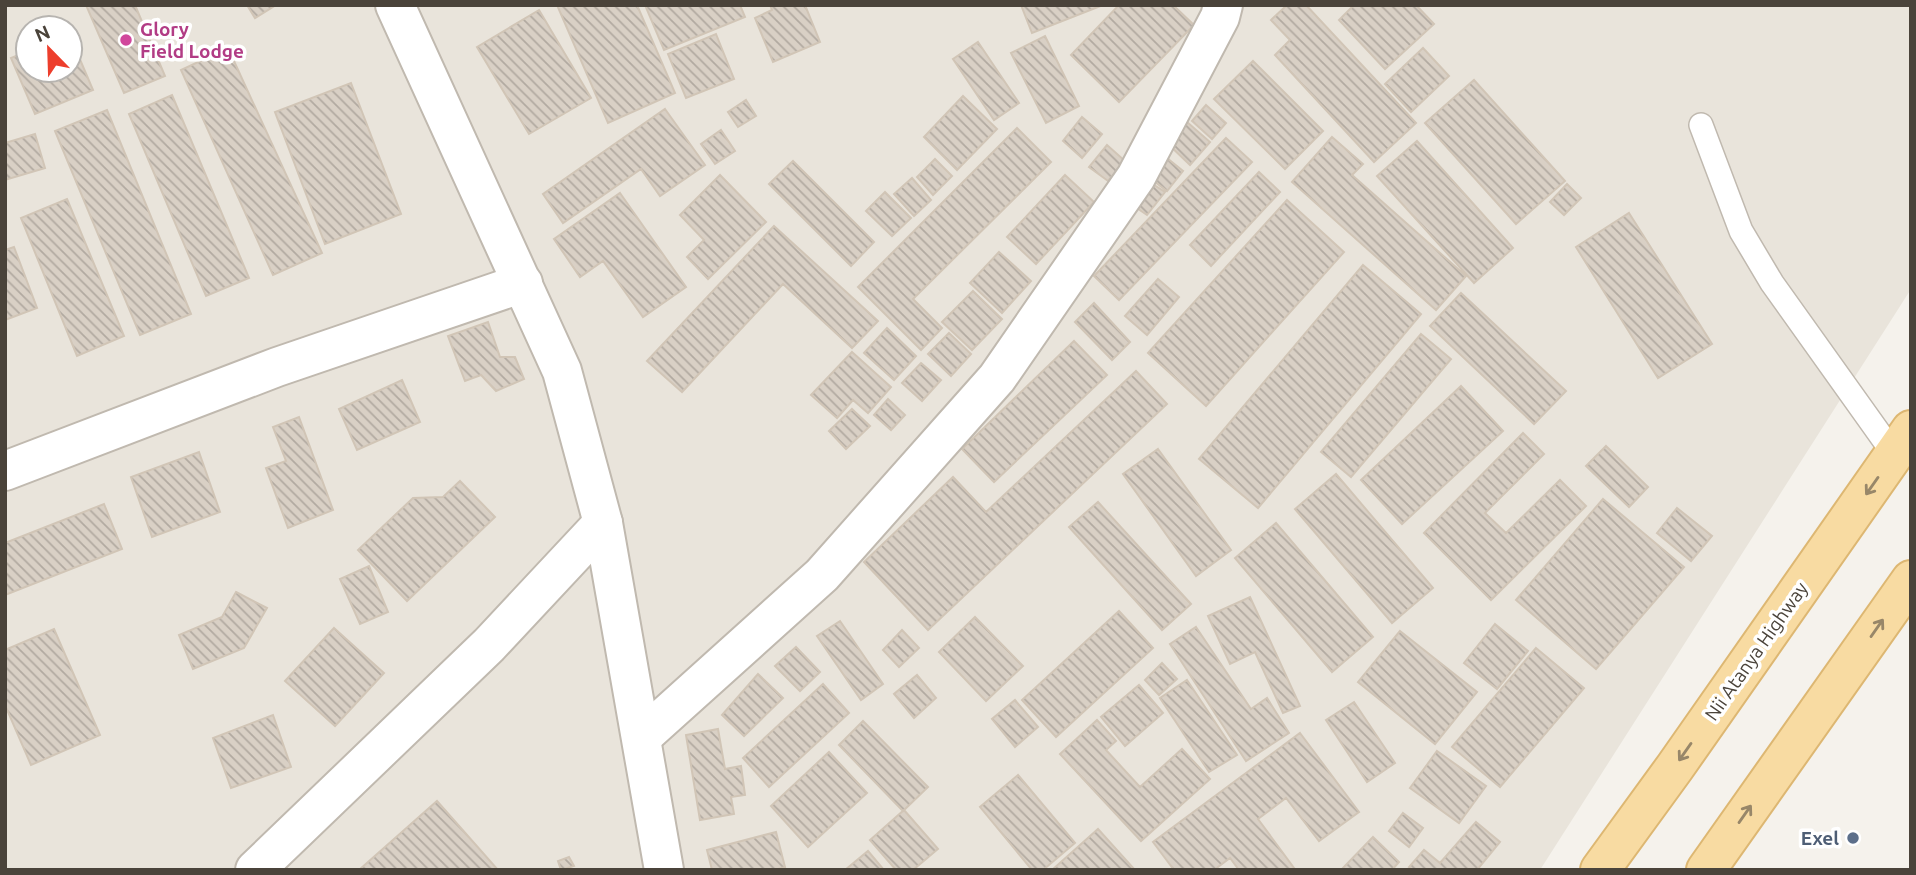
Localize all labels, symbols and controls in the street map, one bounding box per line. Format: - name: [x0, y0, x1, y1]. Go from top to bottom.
- north arrow: [14, 14, 84, 84]
- place label: Glory Field Lodge: [140, 18, 244, 62]
- text: N: [32, 20, 53, 46]
- marker: Glory Field Lodge: [118, 32, 134, 48]
- one-way arrow: [1865, 476, 1879, 495]
- street label: Nii Atanya Highway: [1700, 578, 1812, 724]
- one-way arrow: [1870, 619, 1884, 638]
- one-way arrow: [1678, 742, 1692, 762]
- one-way arrow: [1738, 805, 1753, 824]
- place label: Exel: [1801, 827, 1839, 849]
- marker: Exel: [1845, 830, 1861, 846]

